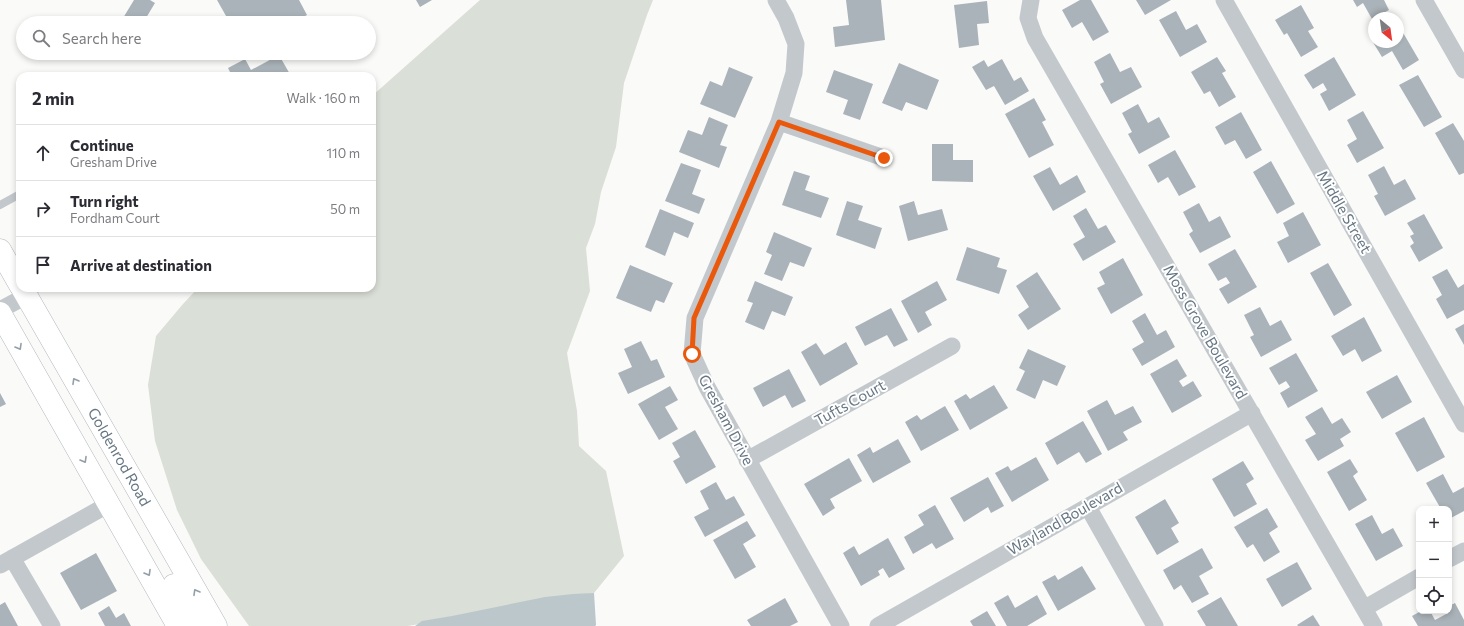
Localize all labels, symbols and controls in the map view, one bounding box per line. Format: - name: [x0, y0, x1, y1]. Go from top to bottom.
- north arrow: [1368, 12, 1404, 48]
- search box: [16, 16, 376, 60]
- icon: search: [30, 27, 52, 49]
- text: Search here: [62, 29, 141, 47]
- text: 2 min: [32, 88, 74, 109]
- text: Walk · 160 m: [286, 90, 360, 106]
- text: Continue: [70, 136, 134, 154]
- icon: ahead: [32, 142, 54, 164]
- text: 110 m: [327, 145, 360, 161]
- route end: [875, 149, 893, 167]
- text: Gresham Drive: [70, 154, 157, 170]
- street label: Middle Street: [1314, 167, 1376, 256]
- text: Turn right: [70, 192, 139, 210]
- icon: right: [32, 198, 54, 220]
- text: 50 m: [330, 201, 360, 217]
- text: Fordham Court: [70, 210, 160, 226]
- icon: arrive: [32, 254, 54, 276]
- text: Arrive at destination: [70, 256, 212, 274]
- street label: Moss Grove Boulevard: [1160, 261, 1252, 402]
- one-way arrow: [15, 343, 22, 350]
- route start: [683, 345, 701, 363]
- street label: Gresham Drive: [695, 371, 758, 468]
- street label: Tufts Court: [811, 375, 888, 429]
- one-way arrow: [73, 378, 80, 385]
- street label: Goldenrod Road: [85, 404, 155, 509]
- one-way arrow: [79, 456, 87, 463]
- street label: Wayland Boulevard: [1004, 478, 1125, 558]
- map controls: [1416, 506, 1452, 614]
- button: +: [1416, 506, 1452, 542]
- button: −: [1416, 542, 1452, 578]
- one-way arrow: [144, 569, 151, 576]
- button: locate: [1416, 578, 1452, 614]
- one-way arrow: [194, 589, 201, 596]

